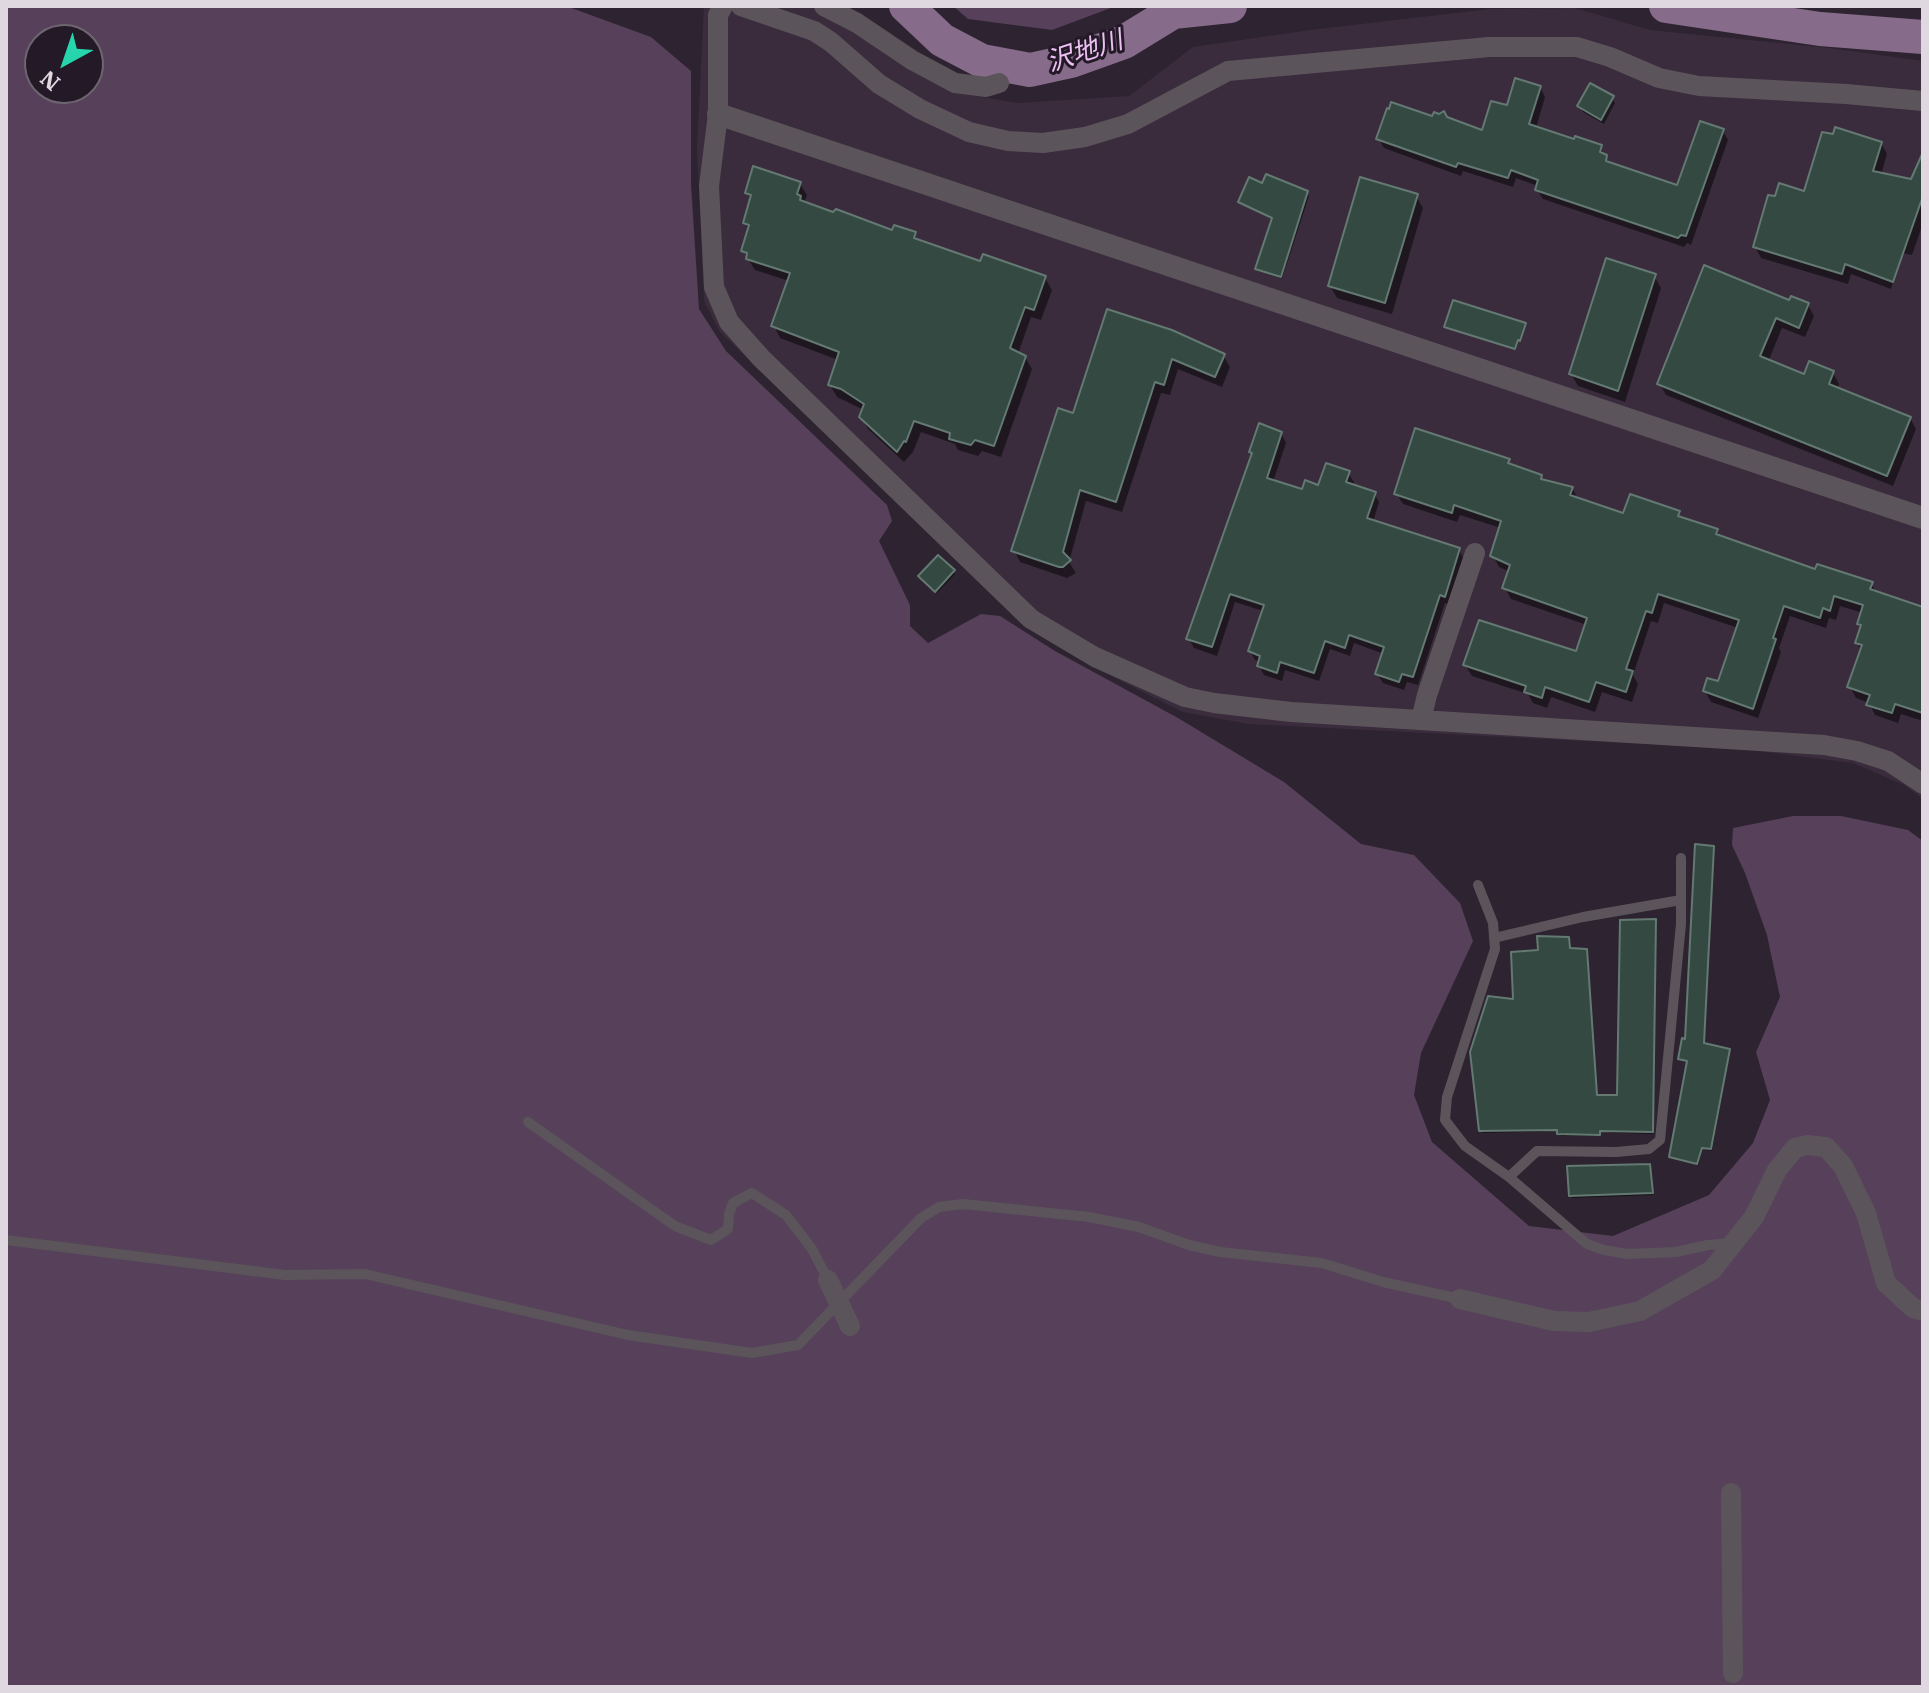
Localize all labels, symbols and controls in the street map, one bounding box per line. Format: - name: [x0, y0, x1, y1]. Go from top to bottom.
- north arrow: [24, 24, 104, 104]
- water label: 沢地川: [1043, 25, 1127, 79]
- text: N: [34, 65, 66, 98]

